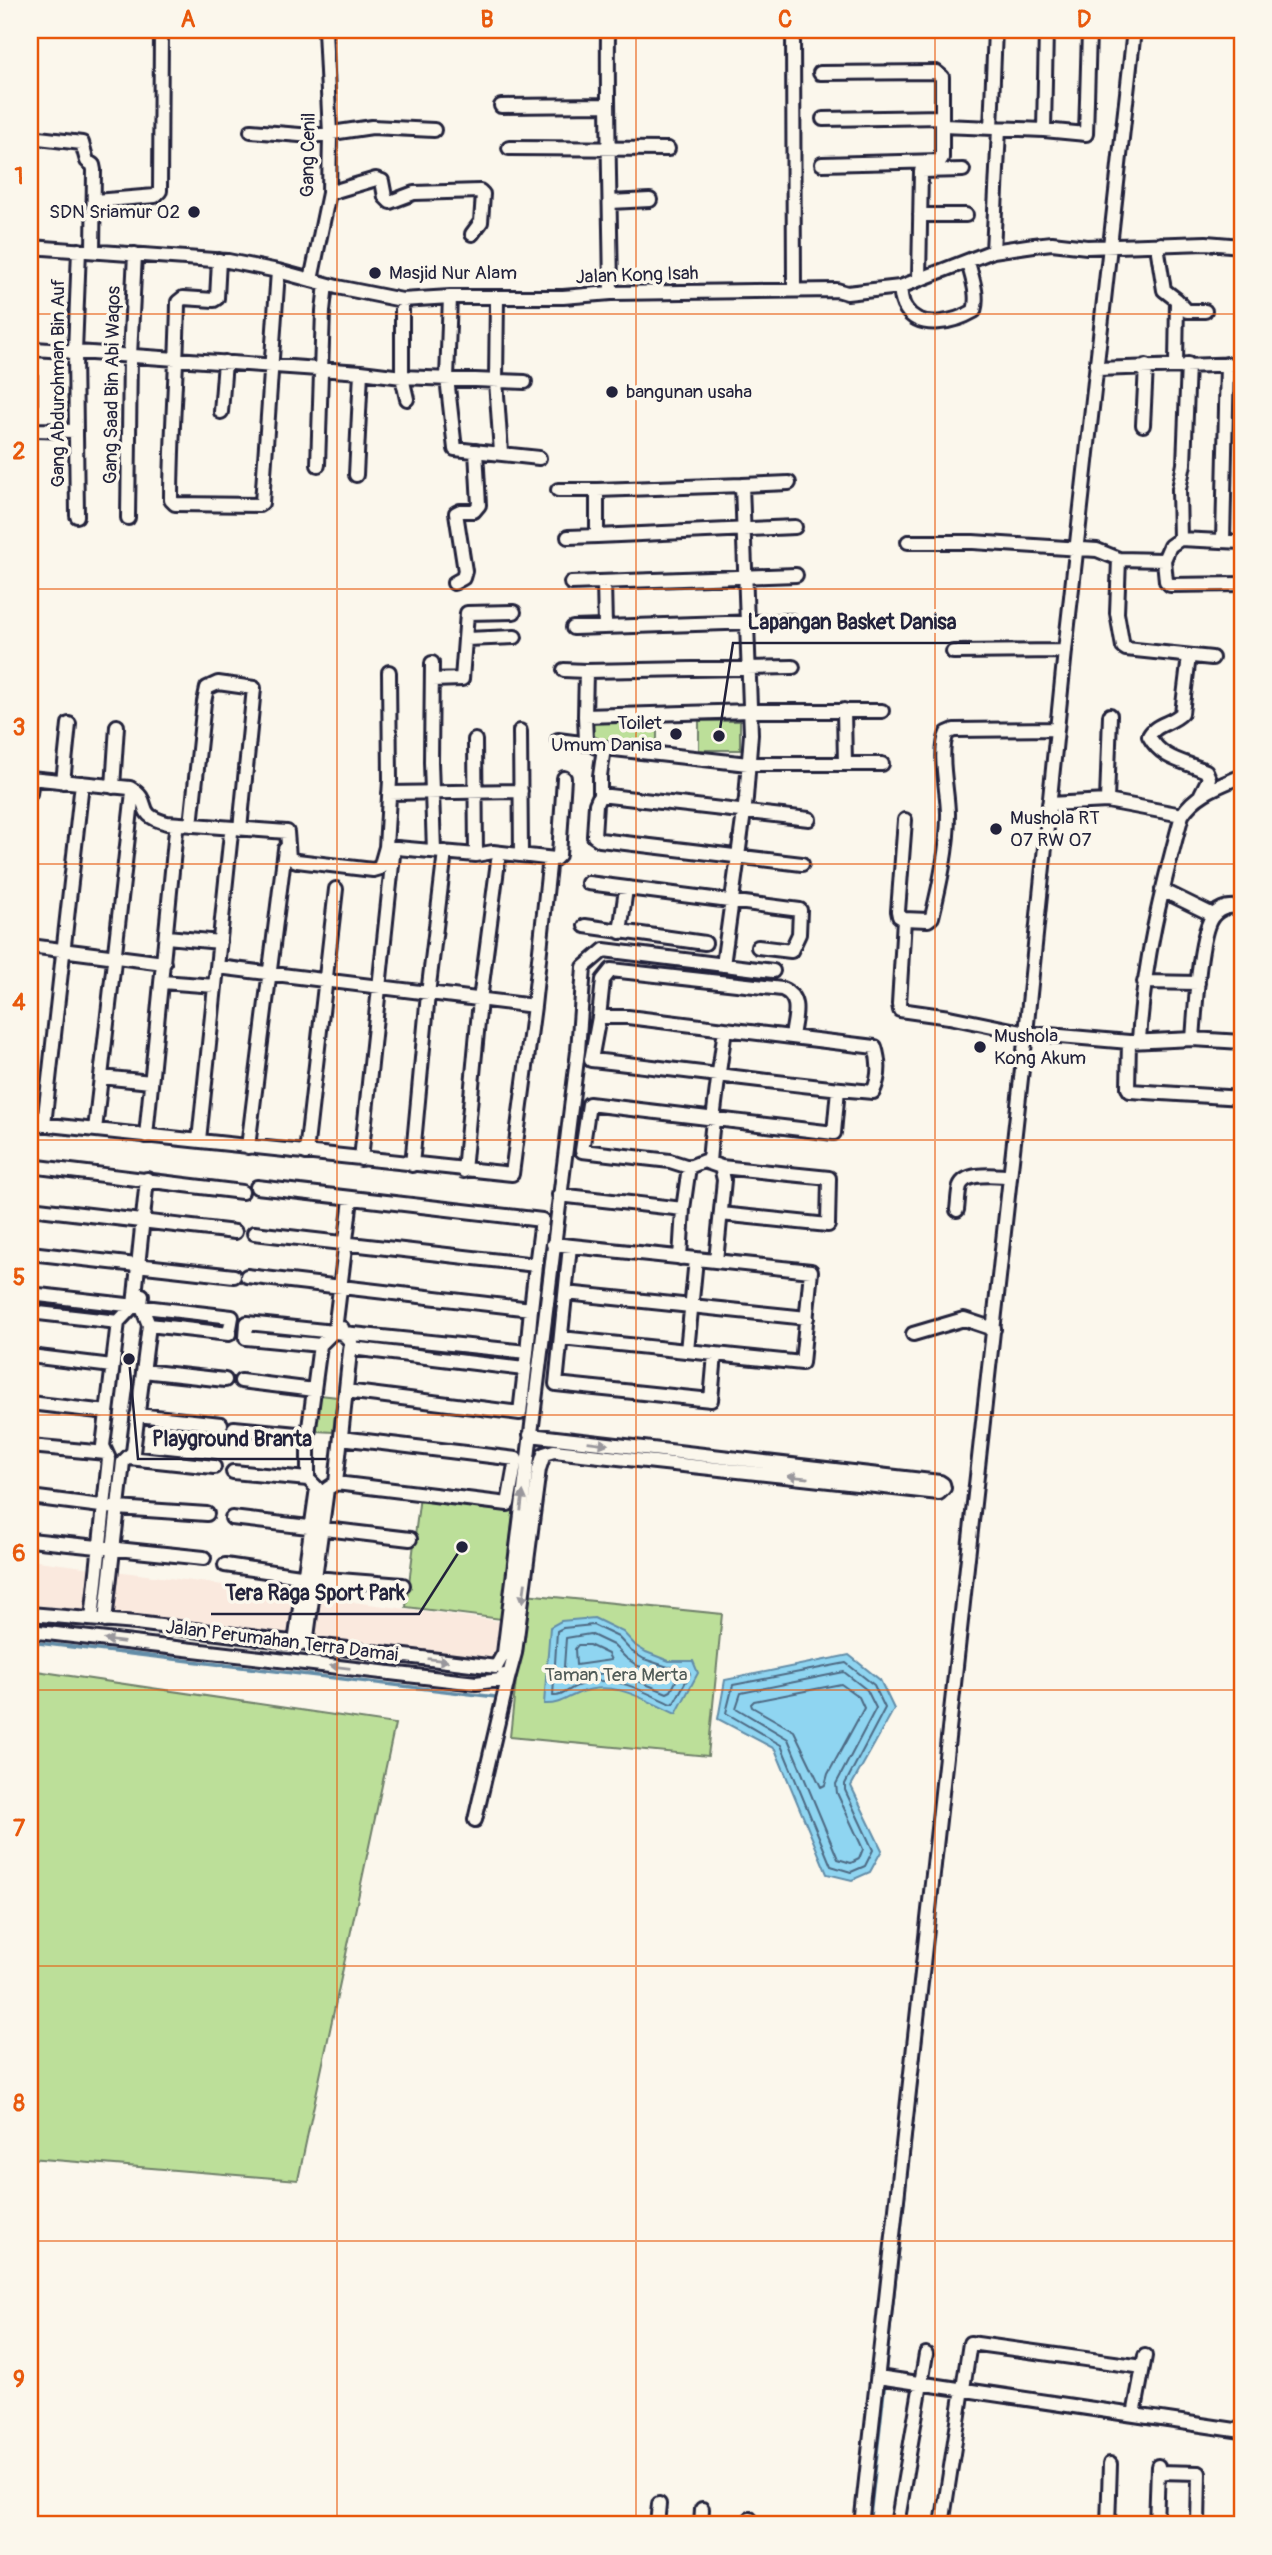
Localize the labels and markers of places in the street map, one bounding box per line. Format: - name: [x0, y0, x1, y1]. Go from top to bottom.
- place label: SDN Sriamur 02: [49, 200, 180, 224]
- marker: SDN Sriamur 02: [186, 204, 202, 220]
- place label: Masjid Nur Alam: [389, 261, 517, 285]
- marker: Masjid Nur Alam: [367, 265, 383, 281]
- place label: bangunan usaha: [626, 380, 752, 404]
- marker: bangunan usaha: [604, 384, 620, 400]
- callout: Lapangan Basket Danisa: [733, 601, 970, 643]
- place label: Toilet Umum Danisa: [551, 711, 662, 757]
- marker: Toilet Umum Danisa: [668, 726, 684, 742]
- place label: Mushola RT 07 RW 07: [1010, 806, 1100, 852]
- marker: Mushola RT 07 RW 07: [988, 821, 1004, 837]
- place label: Mushola Kong Akum: [994, 1024, 1086, 1070]
- marker: Mushola Kong Akum: [972, 1039, 988, 1055]
- callout: Playground Branta: [138, 1417, 326, 1459]
- callout: Tera Raga Sport Park: [211, 1572, 419, 1614]

